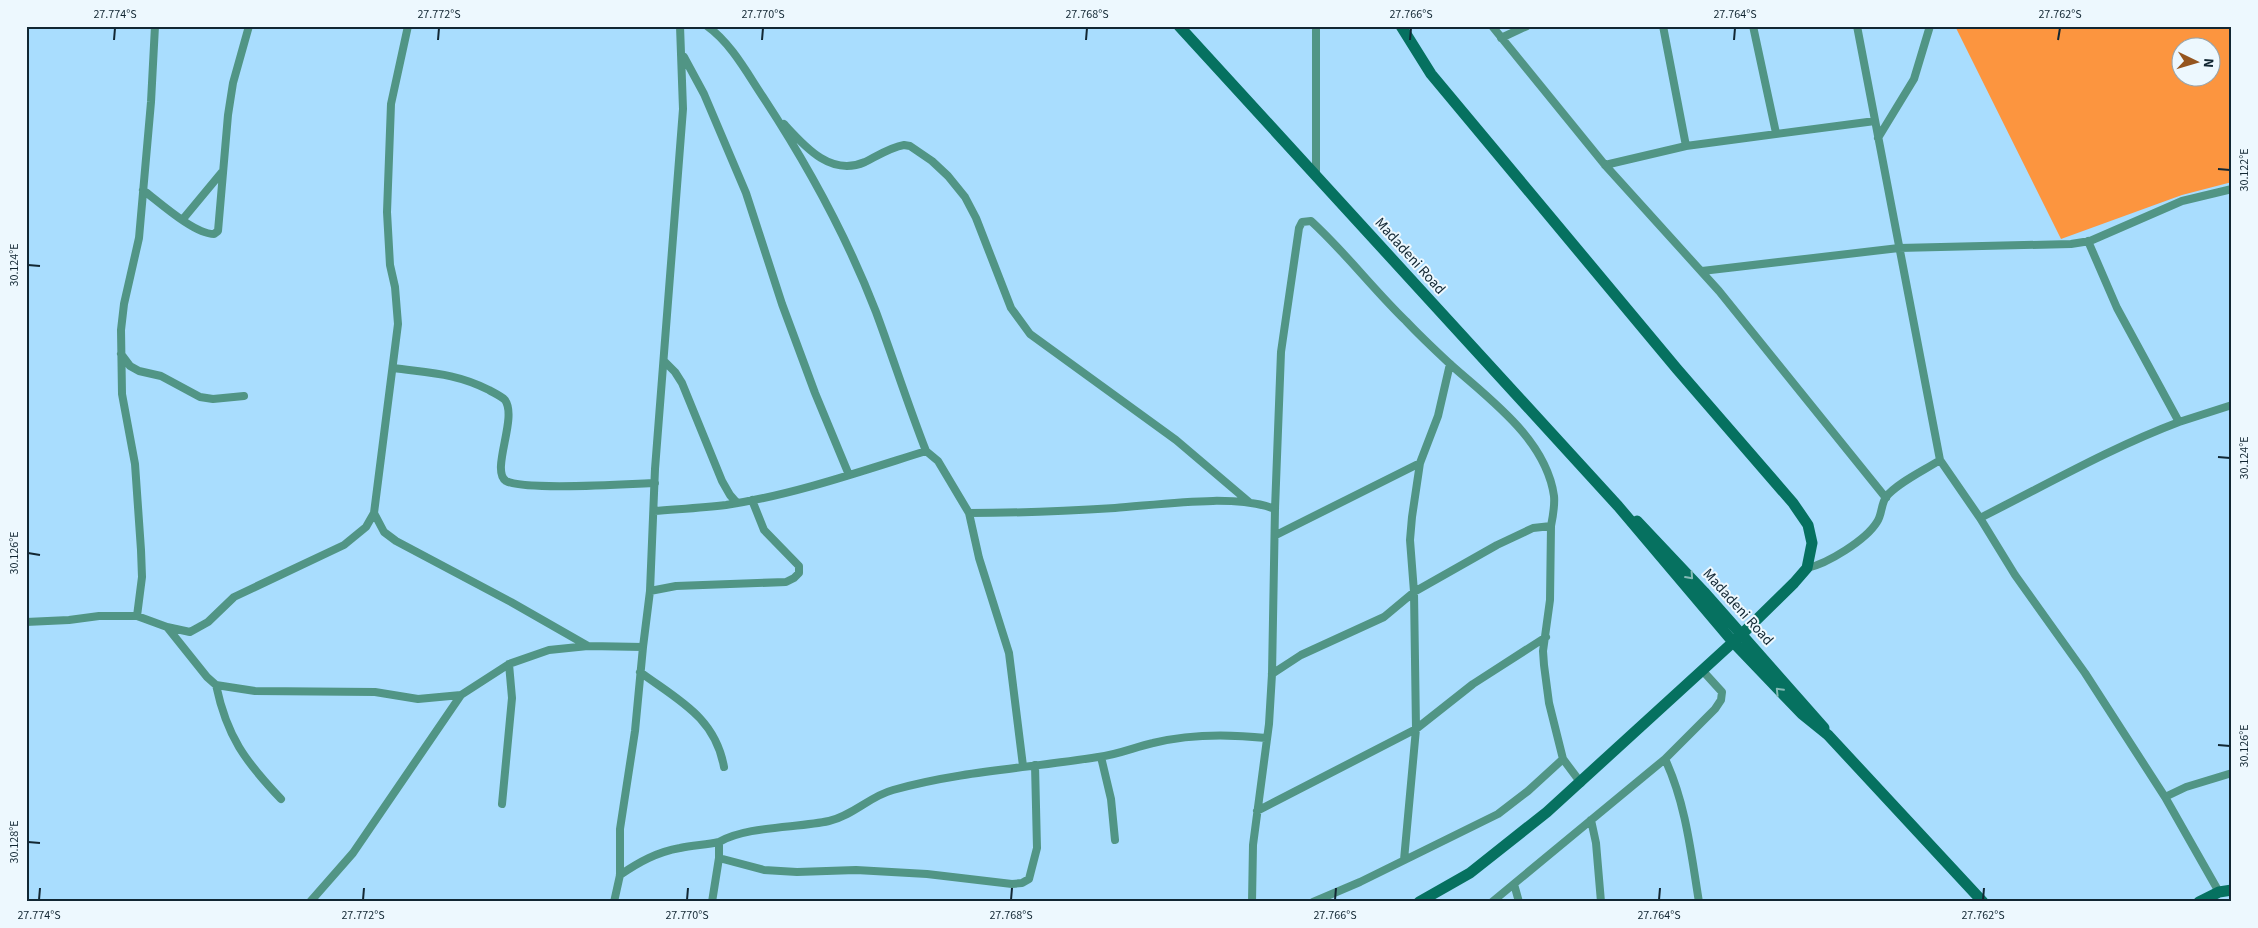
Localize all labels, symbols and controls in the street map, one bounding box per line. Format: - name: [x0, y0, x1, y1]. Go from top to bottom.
- text: 27.774°S: [93, 6, 137, 23]
- text: 27.772°S: [417, 6, 461, 23]
- text: 27.770°S: [741, 6, 785, 23]
- text: 27.768°S: [1065, 6, 1109, 23]
- text: 27.766°S: [1389, 6, 1433, 23]
- text: 27.764°S: [1713, 6, 1757, 23]
- text: 27.762°S: [2038, 6, 2082, 23]
- north arrow: [2170, 38, 2220, 88]
- text: N: [2198, 58, 2218, 69]
- text: 30.122°E: [2236, 148, 2253, 192]
- street label: Madadeni Road: [1370, 213, 1450, 299]
- text: 30.124°E: [6, 243, 23, 287]
- text: 30.124°E: [2236, 436, 2253, 480]
- text: 30.126°E: [6, 531, 23, 575]
- street label: Madadeni Road: [1698, 564, 1778, 650]
- one-way arrow: [1684, 571, 1693, 580]
- one-way arrow: [1776, 687, 1785, 696]
- text: 30.126°E: [2236, 724, 2253, 768]
- text: 30.128°E: [6, 820, 23, 864]
- text: 27.774°S: [17, 907, 61, 924]
- text: 27.772°S: [341, 907, 385, 924]
- text: 27.770°S: [665, 907, 709, 924]
- text: 27.768°S: [989, 907, 1033, 924]
- text: 27.766°S: [1313, 907, 1357, 924]
- text: 27.764°S: [1637, 907, 1681, 924]
- text: 27.762°S: [1961, 907, 2005, 924]

